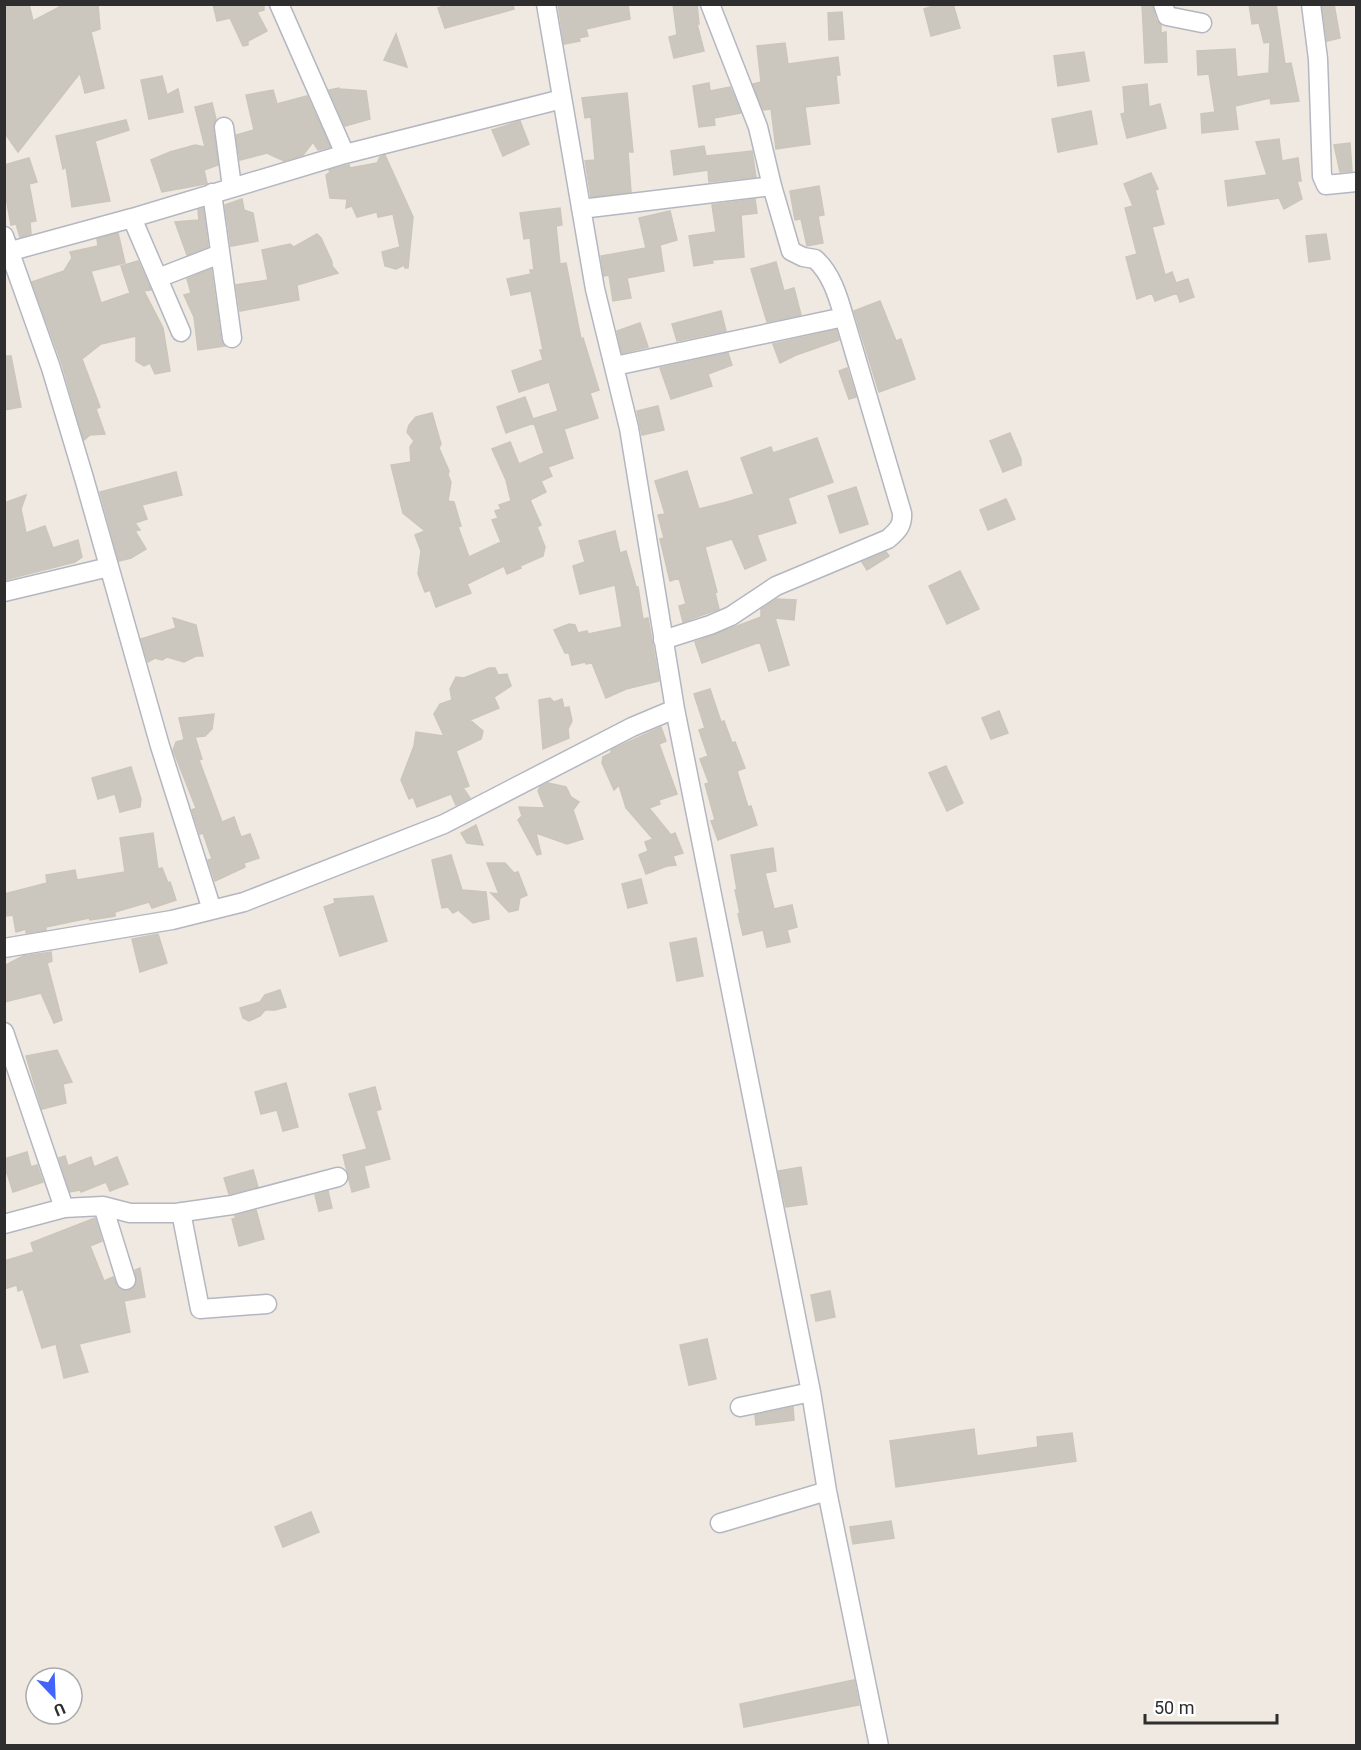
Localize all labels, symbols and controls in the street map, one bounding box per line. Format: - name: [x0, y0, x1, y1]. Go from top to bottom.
- north arrow: [24, 1666, 84, 1726]
- scale bar: [1145, 1687, 1277, 1725]
- text: 50 m: [1154, 1697, 1194, 1718]
- text: U: [51, 1699, 68, 1720]

